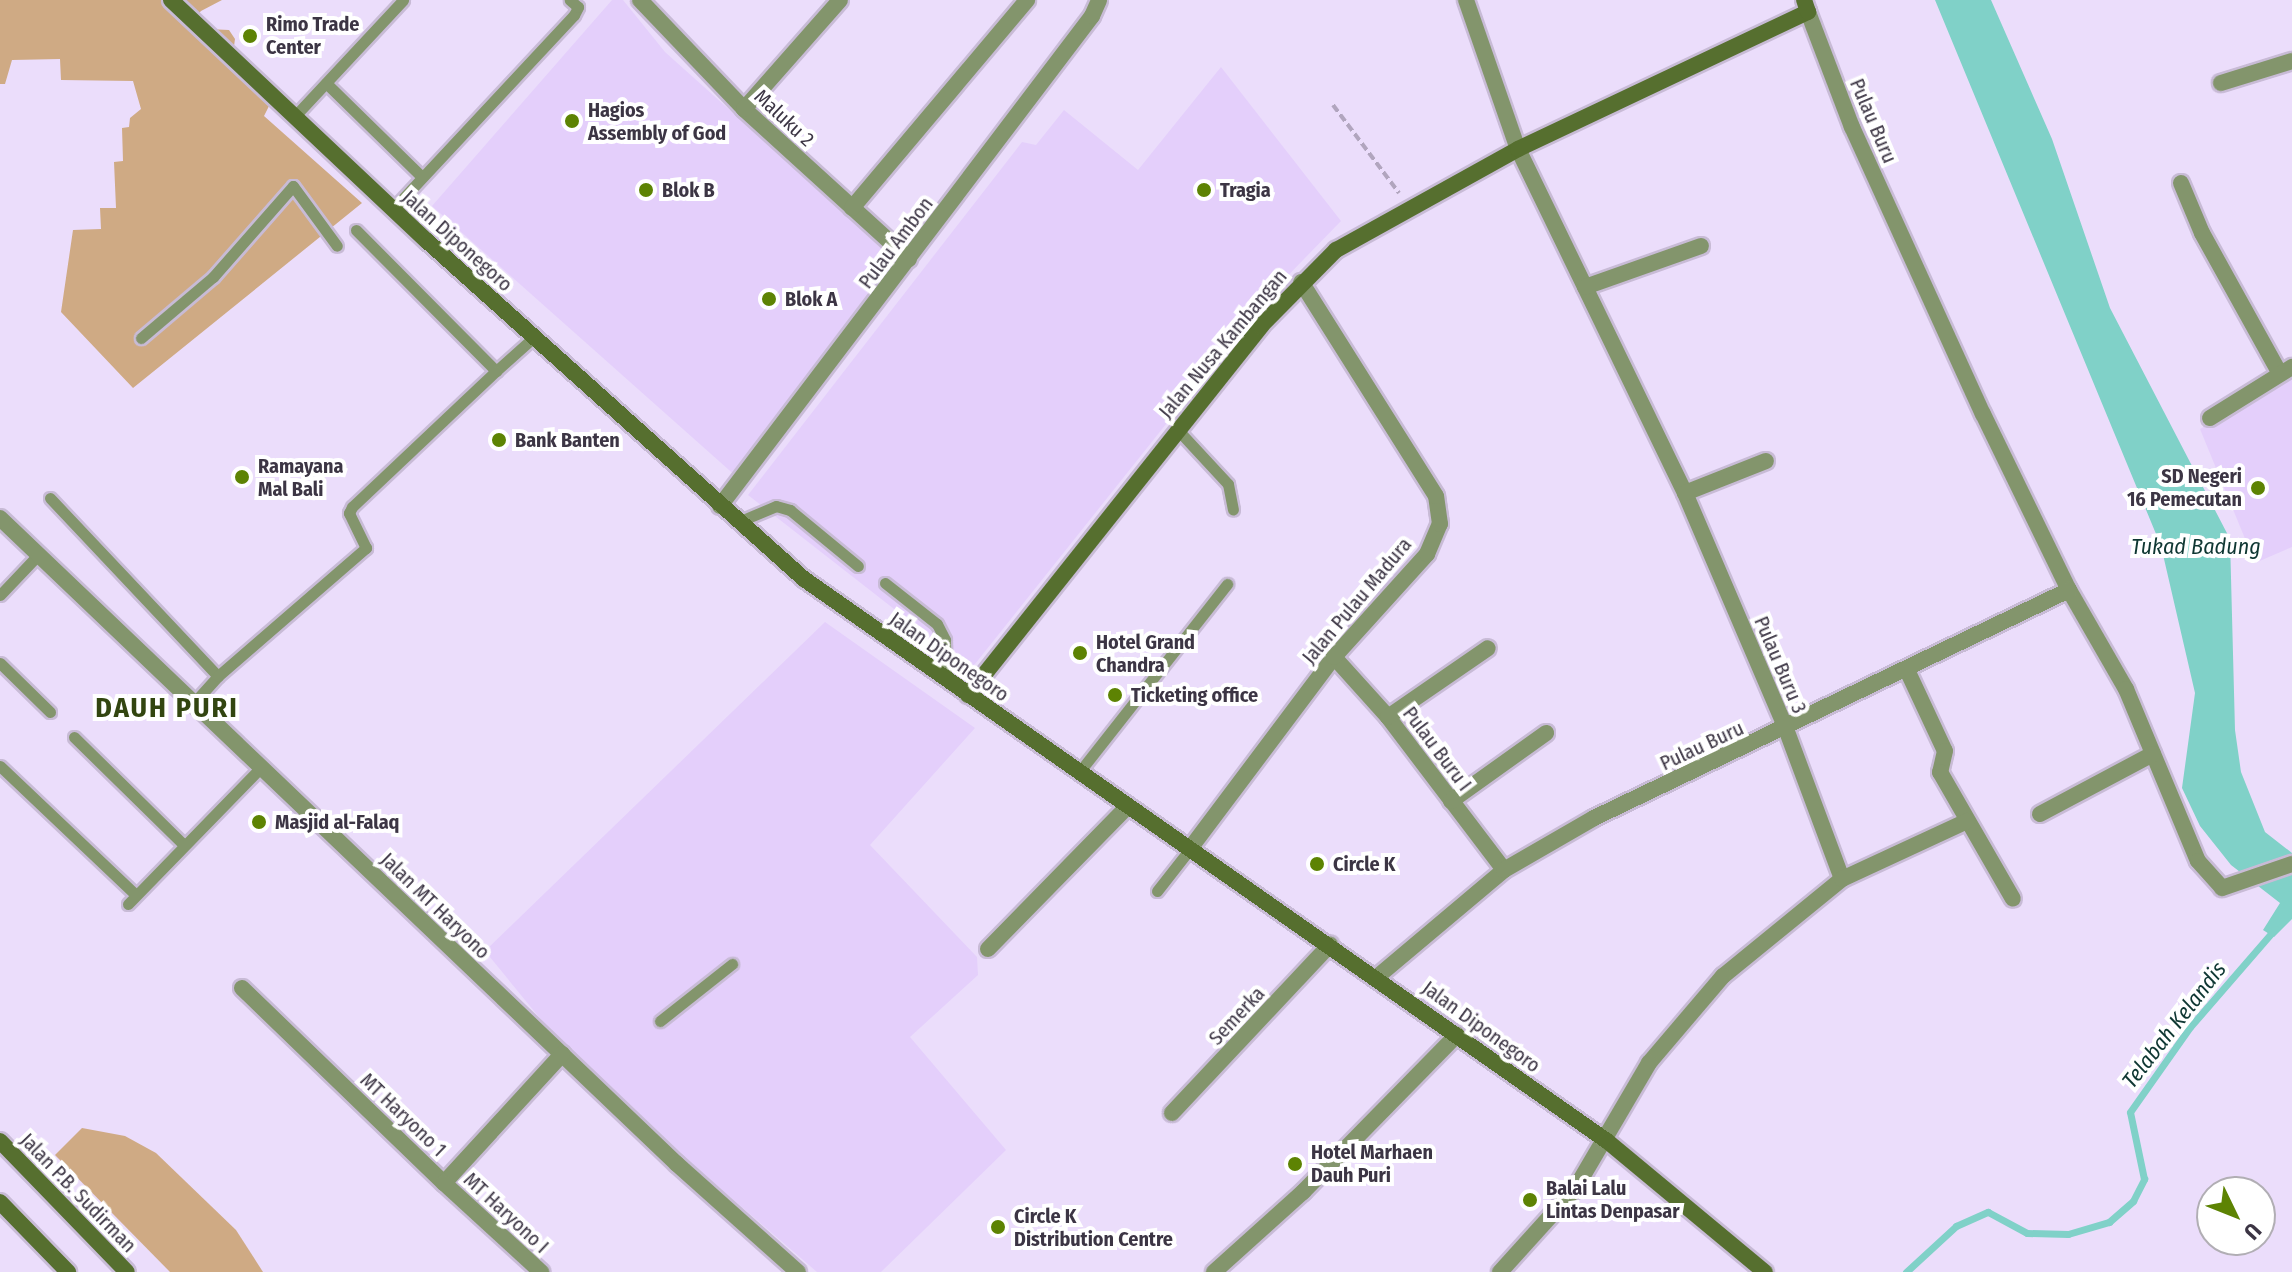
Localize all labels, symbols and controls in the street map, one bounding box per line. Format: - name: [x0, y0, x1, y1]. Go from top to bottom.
- place label: Rimo Trade Center: [266, 12, 359, 59]
- marker: Rimo Trade Center: [241, 27, 259, 45]
- street label: Pulau Buru: [1844, 75, 1902, 167]
- street label: Maluku 2: [749, 84, 819, 152]
- place label: Hagios Assembly of God: [588, 98, 726, 145]
- marker: Hagios Assembly of God: [563, 112, 581, 130]
- place label: Blok B: [662, 178, 715, 202]
- place label: Tragia: [1220, 178, 1271, 202]
- marker: Blok B: [637, 181, 655, 199]
- marker: Tragia: [1195, 181, 1213, 199]
- street label: Jalan Diponegoro: [397, 185, 517, 297]
- street label: Pulau Ambon: [854, 193, 938, 293]
- street label: Jalan Nusa Kambangan: [1154, 265, 1292, 423]
- place label: Blok A: [785, 287, 837, 311]
- marker: Blok A: [760, 290, 778, 308]
- place label: Bank Banten: [515, 428, 620, 452]
- marker: Bank Banten: [490, 431, 508, 449]
- place label: Ramayana Mal Bali: [258, 454, 343, 501]
- place label: SD Negeri 16 Pemecutan: [2127, 464, 2242, 511]
- marker: Ramayana Mal Bali: [233, 468, 251, 486]
- marker: SD Negeri 16 Pemecutan: [2249, 479, 2267, 497]
- street label: Jalan Pulau Madura: [1297, 533, 1417, 669]
- water label: Tukad Badung: [2131, 534, 2261, 560]
- street label: Jalan Diponegoro: [885, 607, 1013, 707]
- street label: Pulau Buru 3: [1749, 613, 1811, 717]
- place label: Hotel Grand Chandra: [1096, 630, 1195, 677]
- marker: Hotel Grand Chandra: [1071, 644, 1089, 662]
- place label: Ticketing office: [1131, 683, 1258, 707]
- marker: Ticketing office: [1106, 686, 1124, 704]
- district label: DAUH PURI: [95, 691, 239, 725]
- street label: Pulau Buru I: [1398, 702, 1476, 796]
- street label: Pulau Buru: [1656, 716, 1748, 776]
- place label: Masjid al-Falaq: [275, 810, 399, 834]
- marker: Masjid al-Falaq: [250, 813, 268, 831]
- street label: Jalan MT Haryono: [375, 848, 495, 964]
- place label: Circle K: [1333, 852, 1395, 876]
- marker: Circle K: [1308, 855, 1326, 873]
- water label: Telabah Kelandis: [2117, 957, 2231, 1093]
- street label: Jalan Diponegoro: [1417, 976, 1545, 1078]
- street label: Semerka: [1204, 982, 1270, 1050]
- street label: MT Haryono 1: [355, 1068, 451, 1162]
- street label: Jalan P.B. Sudirman: [15, 1128, 141, 1258]
- place label: Hotel Marhaen Dauh Puri: [1311, 1140, 1433, 1187]
- marker: Hotel Marhaen Dauh Puri: [1286, 1155, 1304, 1173]
- street label: MT Haryono I: [459, 1168, 553, 1258]
- place label: Balai Lalu Lintas Denpasar: [1546, 1176, 1680, 1223]
- north arrow: [2196, 1176, 2276, 1256]
- marker: Balai Lalu Lintas Denpasar: [1521, 1191, 1539, 1209]
- place label: Circle K Distribution Centre: [1014, 1204, 1173, 1251]
- text: U: [2238, 1217, 2267, 1245]
- marker: Circle K Distribution Centre: [989, 1218, 1007, 1236]

